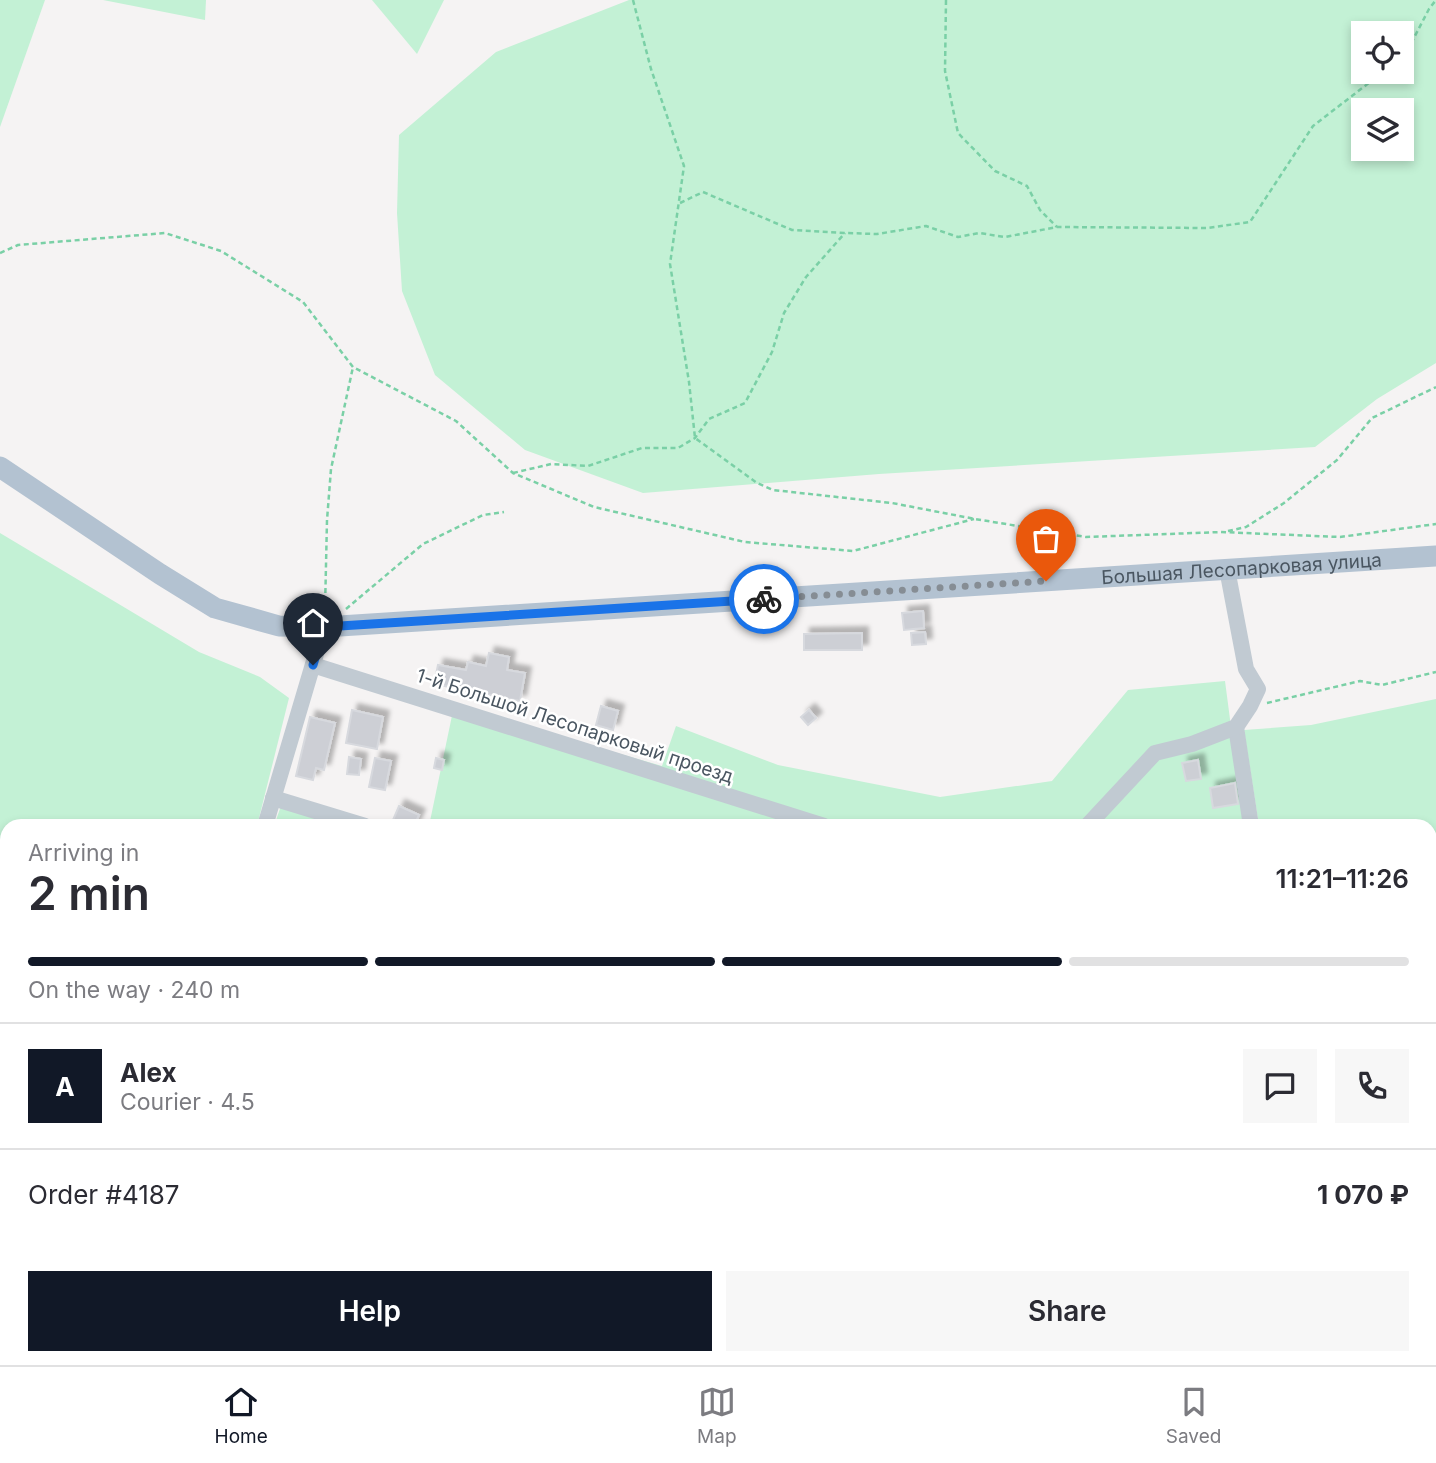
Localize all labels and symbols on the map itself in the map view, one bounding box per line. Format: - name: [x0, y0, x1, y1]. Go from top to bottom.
- pin: [1016, 509, 1076, 581]
- street label: Большая Лесопарковая улица: [1101, 548, 1382, 589]
- courier: [729, 564, 799, 634]
- pin: [283, 593, 343, 665]
- street label: 1-й Большой Лесопарковый проезд: [414, 664, 736, 788]

